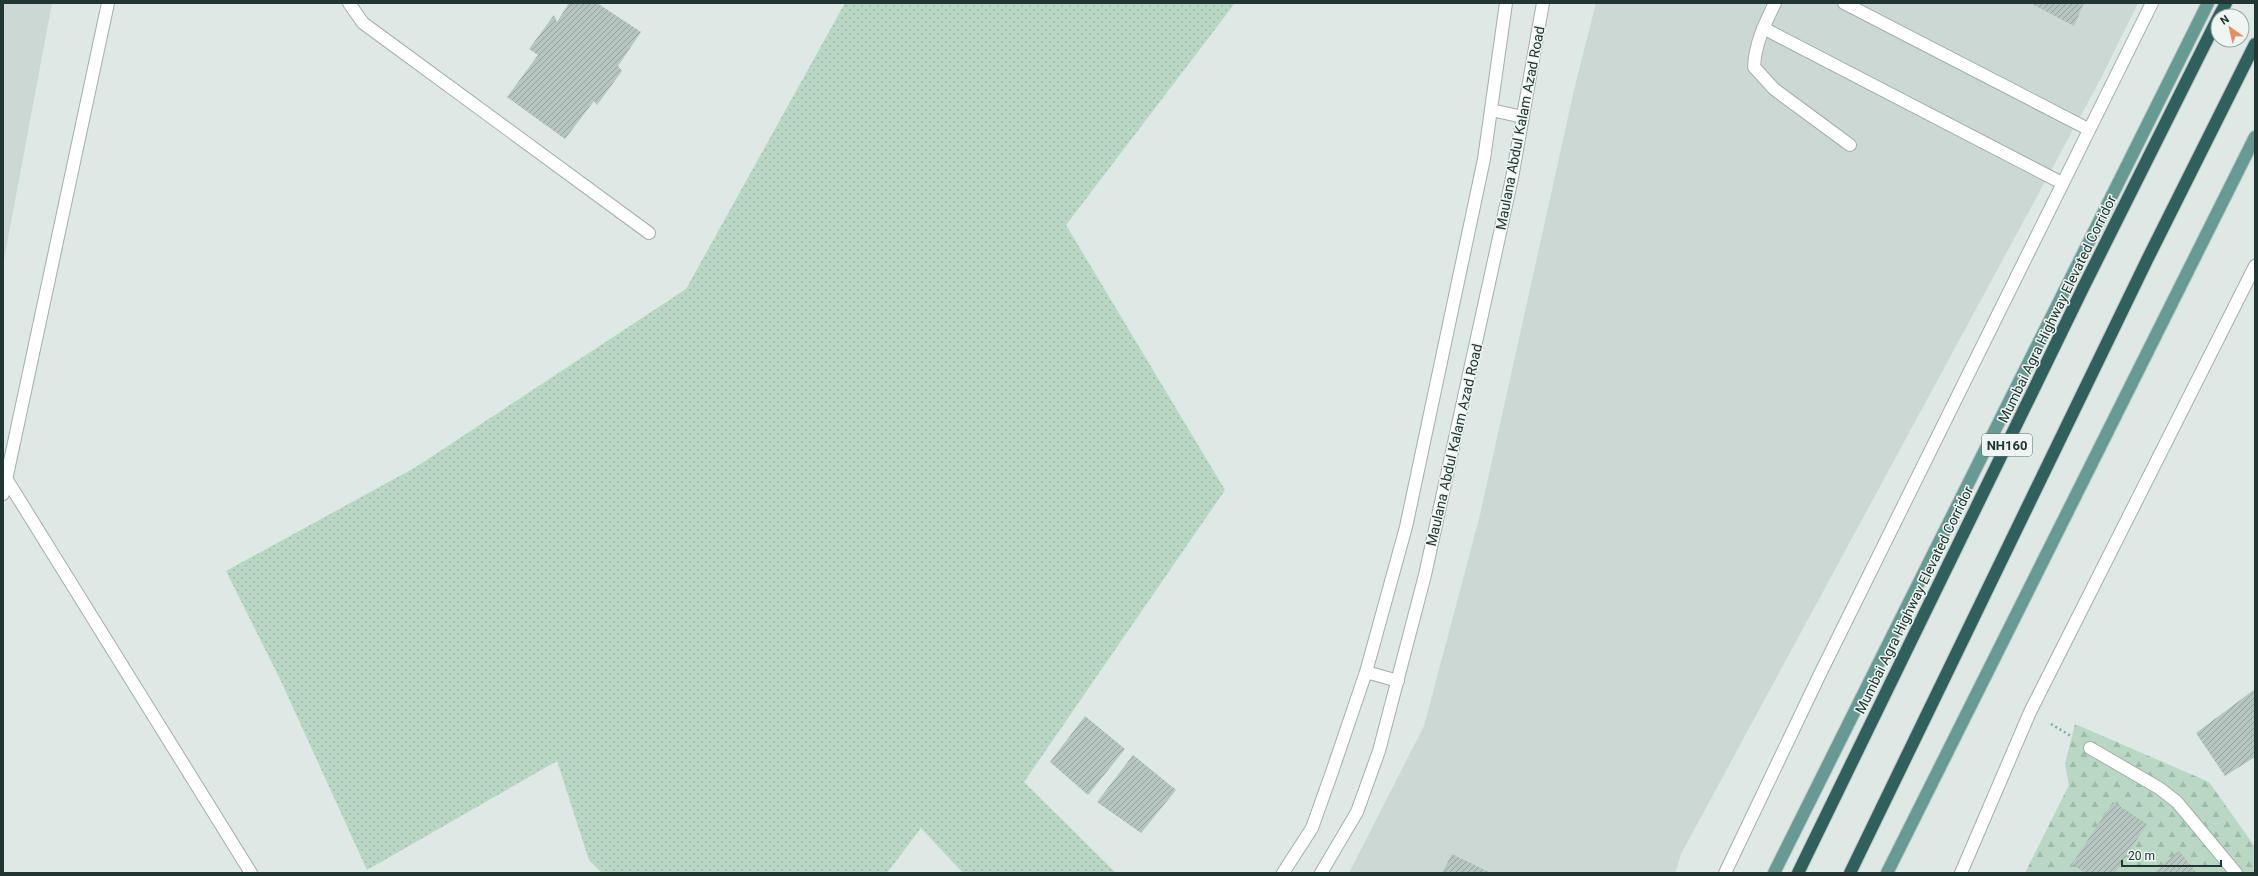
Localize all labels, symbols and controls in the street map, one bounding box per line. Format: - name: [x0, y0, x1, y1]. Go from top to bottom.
- north arrow: [2210, 8, 2250, 48]
- text: N: [2218, 12, 2232, 28]
- street label: Maulana Abdul Kalam Azad Road: [1492, 25, 1548, 231]
- street label: Mumbai Agra Highway Elevated Corridor: [1995, 192, 2119, 425]
- street label: Maulana Abdul Kalam Azad Road: [1423, 342, 1485, 548]
- road number: NH160: [1982, 434, 2032, 456]
- street label: Mumbai Agra Highway Elevated Corridor: [1852, 483, 1976, 716]
- scale bar: [2122, 842, 2221, 868]
- text: 20 m: [2128, 849, 2155, 863]

